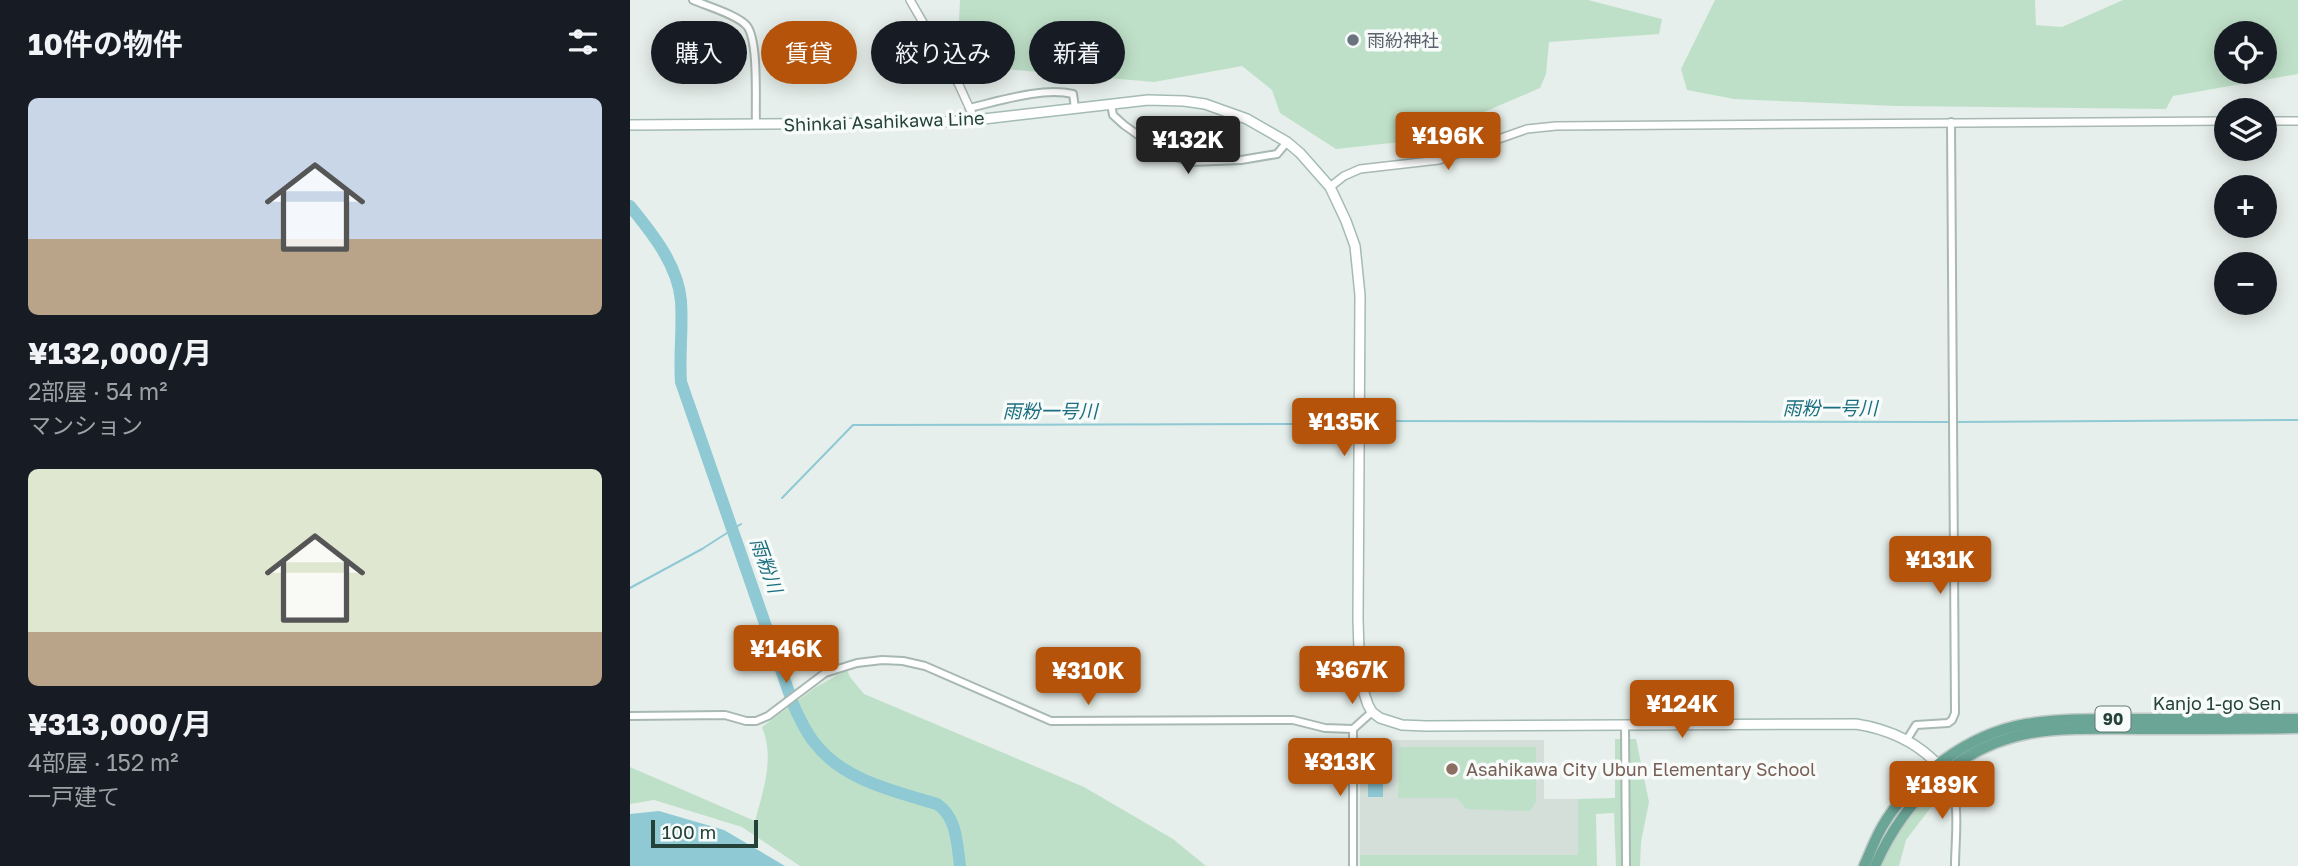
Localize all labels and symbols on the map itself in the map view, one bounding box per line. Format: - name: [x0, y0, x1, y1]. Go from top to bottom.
- place label: 雨紛神社: [1367, 29, 1439, 51]
- marker: 雨紛神社: [1345, 32, 1361, 48]
- street label: Shinkai Asahikawa Line: [783, 106, 985, 136]
- pin: ¥196K: [1399, 113, 1497, 172]
- pin: ¥132K: [1139, 116, 1237, 176]
- water label: 雨粉一号川: [1782, 396, 1879, 419]
- pin: ¥135K: [1295, 398, 1393, 458]
- water label: 雨粉一号川: [1002, 399, 1099, 422]
- water label: 雨粉川: [746, 534, 788, 598]
- pin: ¥131K: [1891, 536, 1989, 596]
- pin: ¥146K: [737, 626, 835, 685]
- pin: ¥367K: [1303, 646, 1401, 706]
- pin: ¥310K: [1039, 648, 1137, 707]
- pin: ¥124K: [1633, 680, 1731, 740]
- street label: Kanjo 1-go Sen: [2153, 692, 2281, 714]
- road number: 90: [2096, 706, 2130, 732]
- pin: ¥313K: [1291, 738, 1389, 798]
- place label: Asahikawa City Ubun Elementary School: [1466, 758, 1816, 780]
- marker: Asahikawa City Ubun Elementary School: [1444, 761, 1460, 777]
- pin: ¥189K: [1893, 762, 1991, 821]
- scale bar: [651, 817, 758, 849]

